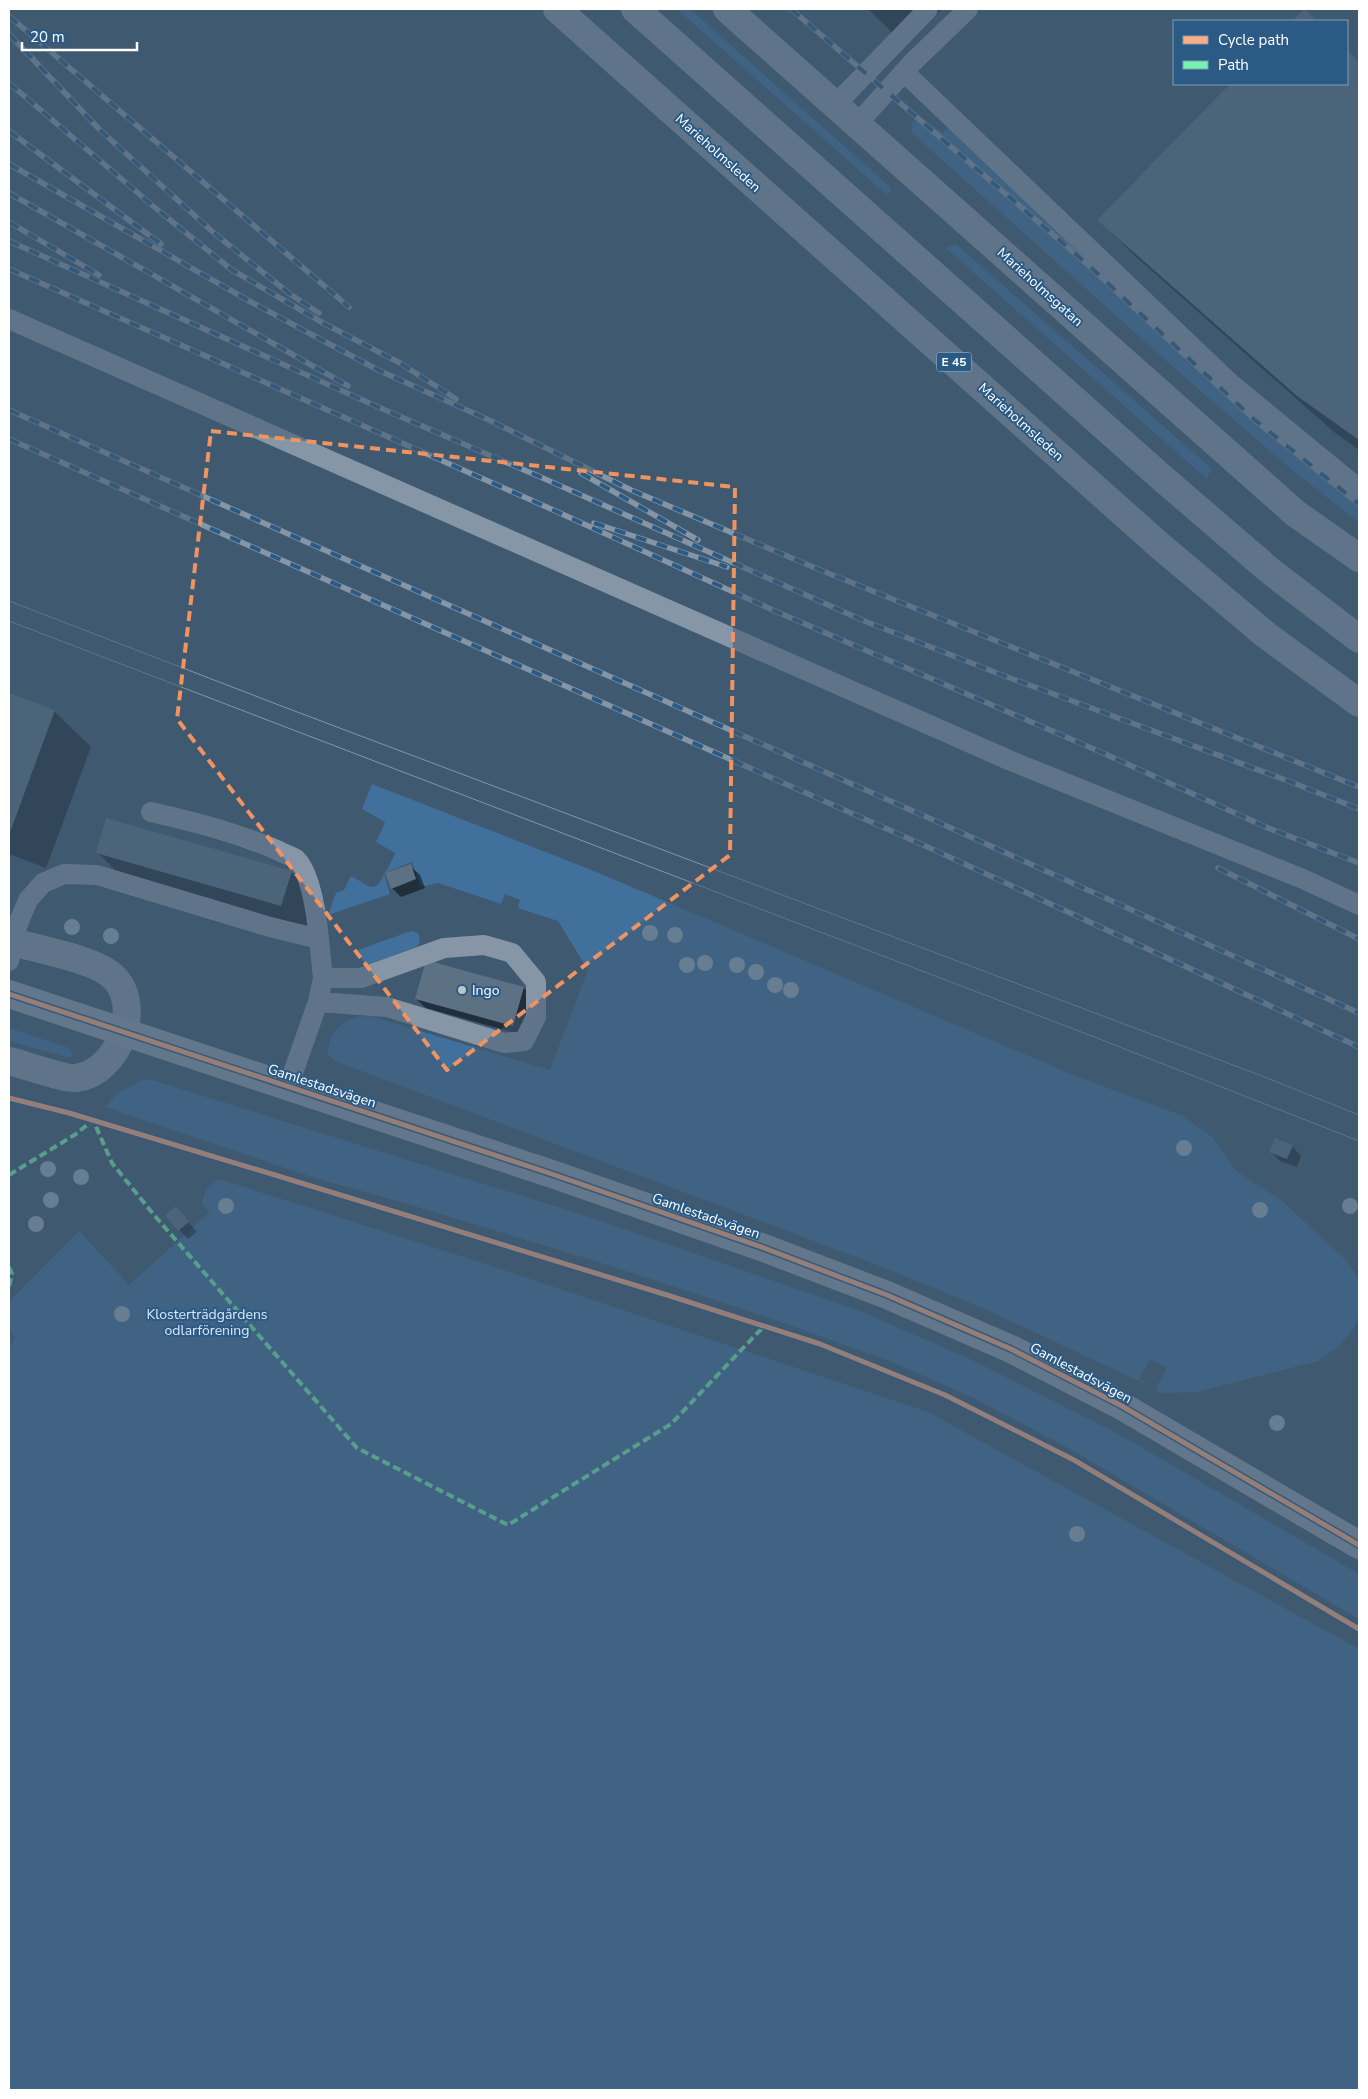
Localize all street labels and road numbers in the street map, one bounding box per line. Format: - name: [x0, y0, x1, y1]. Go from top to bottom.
- street label: Marieholmsleden: [671, 110, 765, 196]
- street label: Marieholmsgatan: [993, 243, 1087, 331]
- road number: E 45: [936, 352, 972, 372]
- street label: Marieholmsleden: [974, 379, 1068, 465]
- street label: Gamlestadsvägen: [265, 1060, 379, 1112]
- street label: Gamlestadsvägen: [650, 1189, 762, 1243]
- street label: Gamlestadsvägen: [1027, 1338, 1135, 1408]

